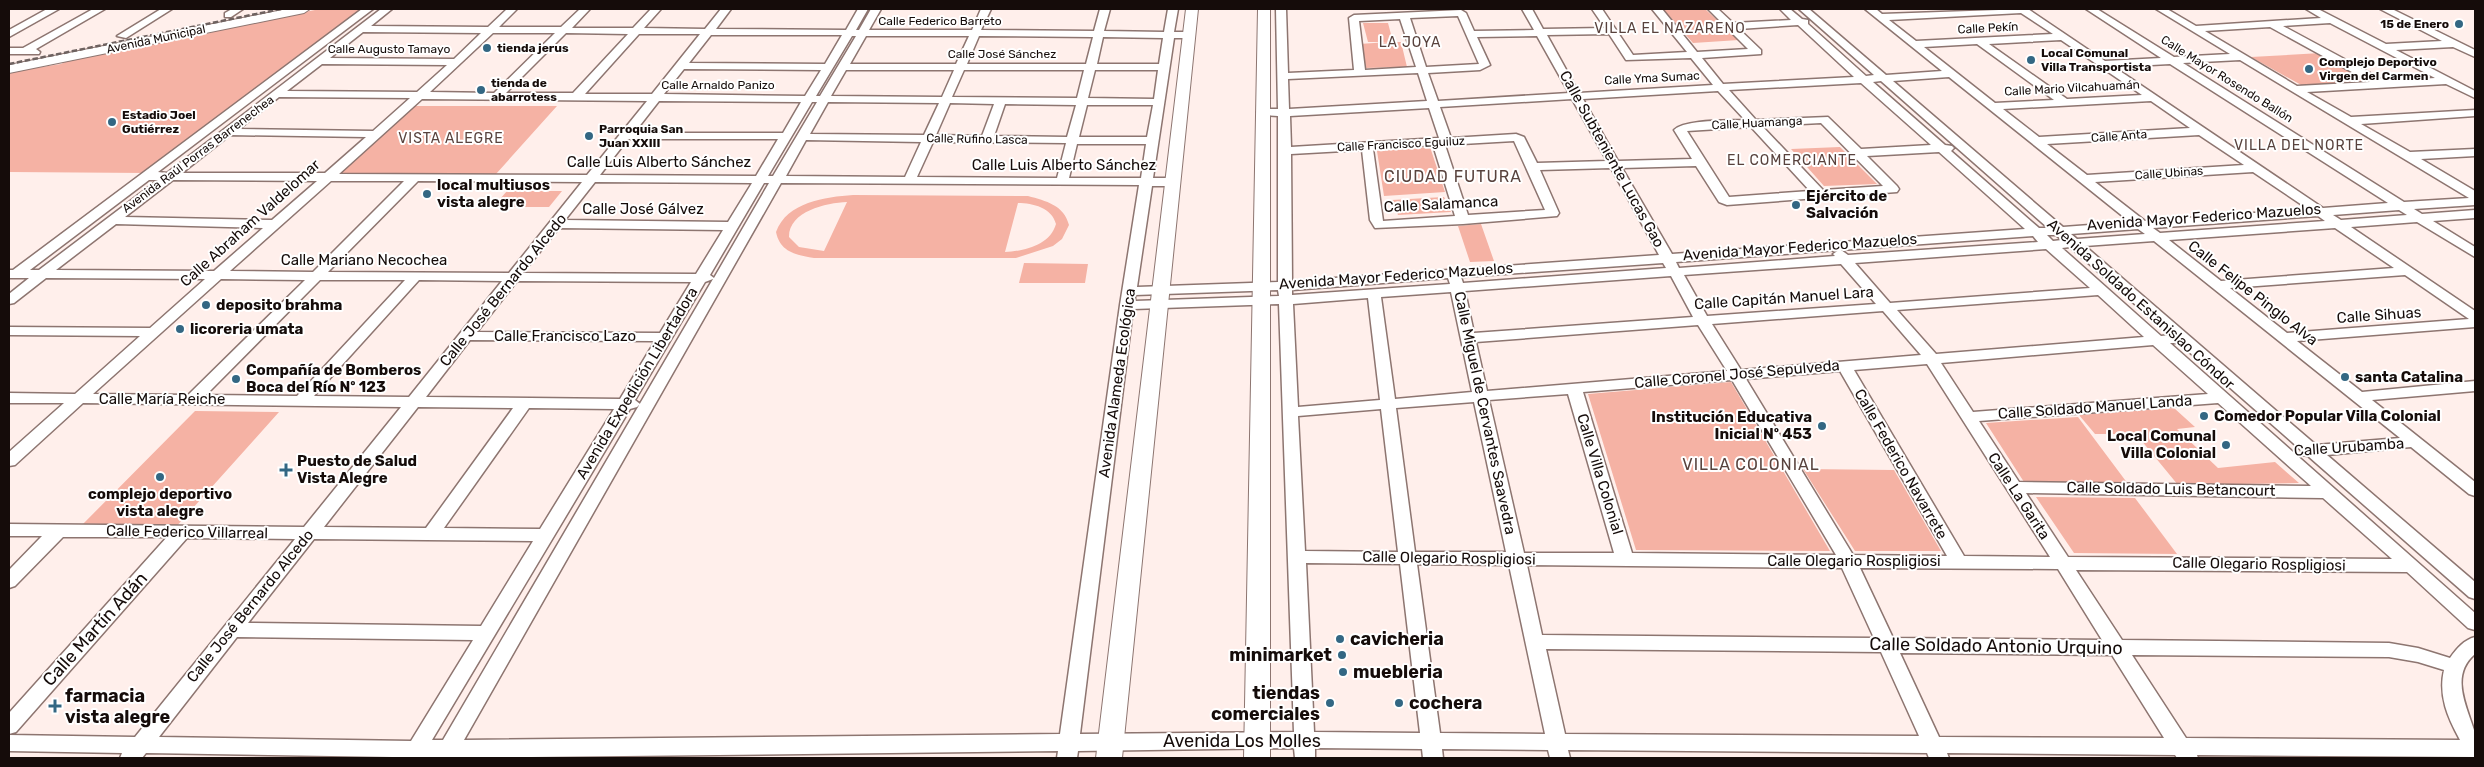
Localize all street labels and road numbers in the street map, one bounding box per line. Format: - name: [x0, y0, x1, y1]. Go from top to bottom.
- street label: Calle Federico Barreto: [878, 14, 1002, 28]
- street label: Calle Pekín: [1957, 19, 2019, 37]
- street label: Avenida Municipal: [105, 22, 207, 56]
- street label: Calle Mayor Rosendo Ballón: [2158, 33, 2296, 125]
- street label: Calle Augusto Tamayo: [328, 42, 450, 56]
- street label: Calle José Sánchez: [948, 47, 1056, 61]
- street label: Calle Subteniente Lucas Gao: [1556, 67, 1668, 251]
- street label: Calle Yma Sumac: [1604, 68, 1700, 87]
- street label: Calle Mario Vilcahuamán: [2004, 77, 2140, 99]
- street label: Calle Arnaldo Panizo: [661, 78, 775, 92]
- street label: Avenida Raúl Porras Barrenechea: [119, 92, 277, 216]
- street label: Calle Huamanga: [1711, 114, 1803, 132]
- street label: Calle Anta: [2090, 127, 2148, 145]
- street label: Calle Rufino Lasca: [926, 131, 1028, 147]
- street label: Calle Francisco Eguiluz: [1337, 134, 1465, 154]
- street label: Calle Luis Alberto Sánchez: [567, 153, 752, 171]
- street label: Calle Abraham Valdelomar: [176, 155, 324, 291]
- street label: Calle Luis Alberto Sánchez: [972, 156, 1157, 174]
- street label: Calle Ubinas: [2134, 164, 2204, 182]
- street label: Calle Salamanca: [1383, 192, 1499, 216]
- street label: Calle José Gálvez: [582, 200, 704, 218]
- street label: Avenida Mayor Federico Mazuelos: [2086, 200, 2322, 234]
- street label: Calle José Bernardo Alcedo: [436, 210, 570, 370]
- street label: Avenida Soldado Estanislao Cóndor: [2044, 215, 2239, 393]
- street label: Avenida Mayor Federico Mazuelos: [1682, 230, 1918, 264]
- street label: Calle Felipe Pinglo Alva: [2185, 237, 2321, 349]
- street label: Calle Mariano Necochea: [281, 251, 447, 269]
- street label: Avenida Mayor Federico Mazuelos: [1278, 259, 1514, 293]
- street label: Calle Capitán Manuel Lara: [1694, 283, 1874, 313]
- street label: Avenida Expedición Libertadora: [572, 284, 702, 482]
- street label: Avenida Alameda Ecológica: [1095, 287, 1139, 479]
- street label: Calle Miguel de Cervantes Saavedra: [1450, 290, 1520, 536]
- street label: Calle Sihuas: [2336, 303, 2422, 327]
- street label: Calle Francisco Lazo: [494, 327, 636, 345]
- street label: Calle Coronel José Sepulveda: [1634, 356, 1840, 392]
- street label: Calle Federico Navarrete: [1851, 386, 1951, 542]
- street label: Calle María Reiche: [99, 390, 225, 408]
- street label: Calle Soldado Manuel Landa: [1997, 391, 2193, 423]
- street label: Calle Villa Colonial: [1573, 411, 1627, 537]
- street label: Calle Urubamba: [2293, 434, 2405, 460]
- street label: Calle La Garita: [1984, 449, 2054, 543]
- street label: Calle Soldado Luis Betancourt: [2066, 478, 2276, 500]
- street label: Calle Federico Villarreal: [106, 522, 268, 542]
- street label: Calle José Bernardo Alcedo: [183, 526, 317, 686]
- street label: Calle Olegario Rospligiosi: [1362, 547, 1536, 569]
- street label: Calle Olegario Rospligiosi: [1767, 552, 1941, 570]
- street label: Calle Olegario Rospligiosi: [2172, 553, 2346, 575]
- street label: Calle Martín Adán: [38, 567, 152, 691]
- street label: Calle Soldado Antonio Urquino: [1869, 633, 2123, 659]
- street label: Avenida Los Molles: [1163, 730, 1321, 752]

